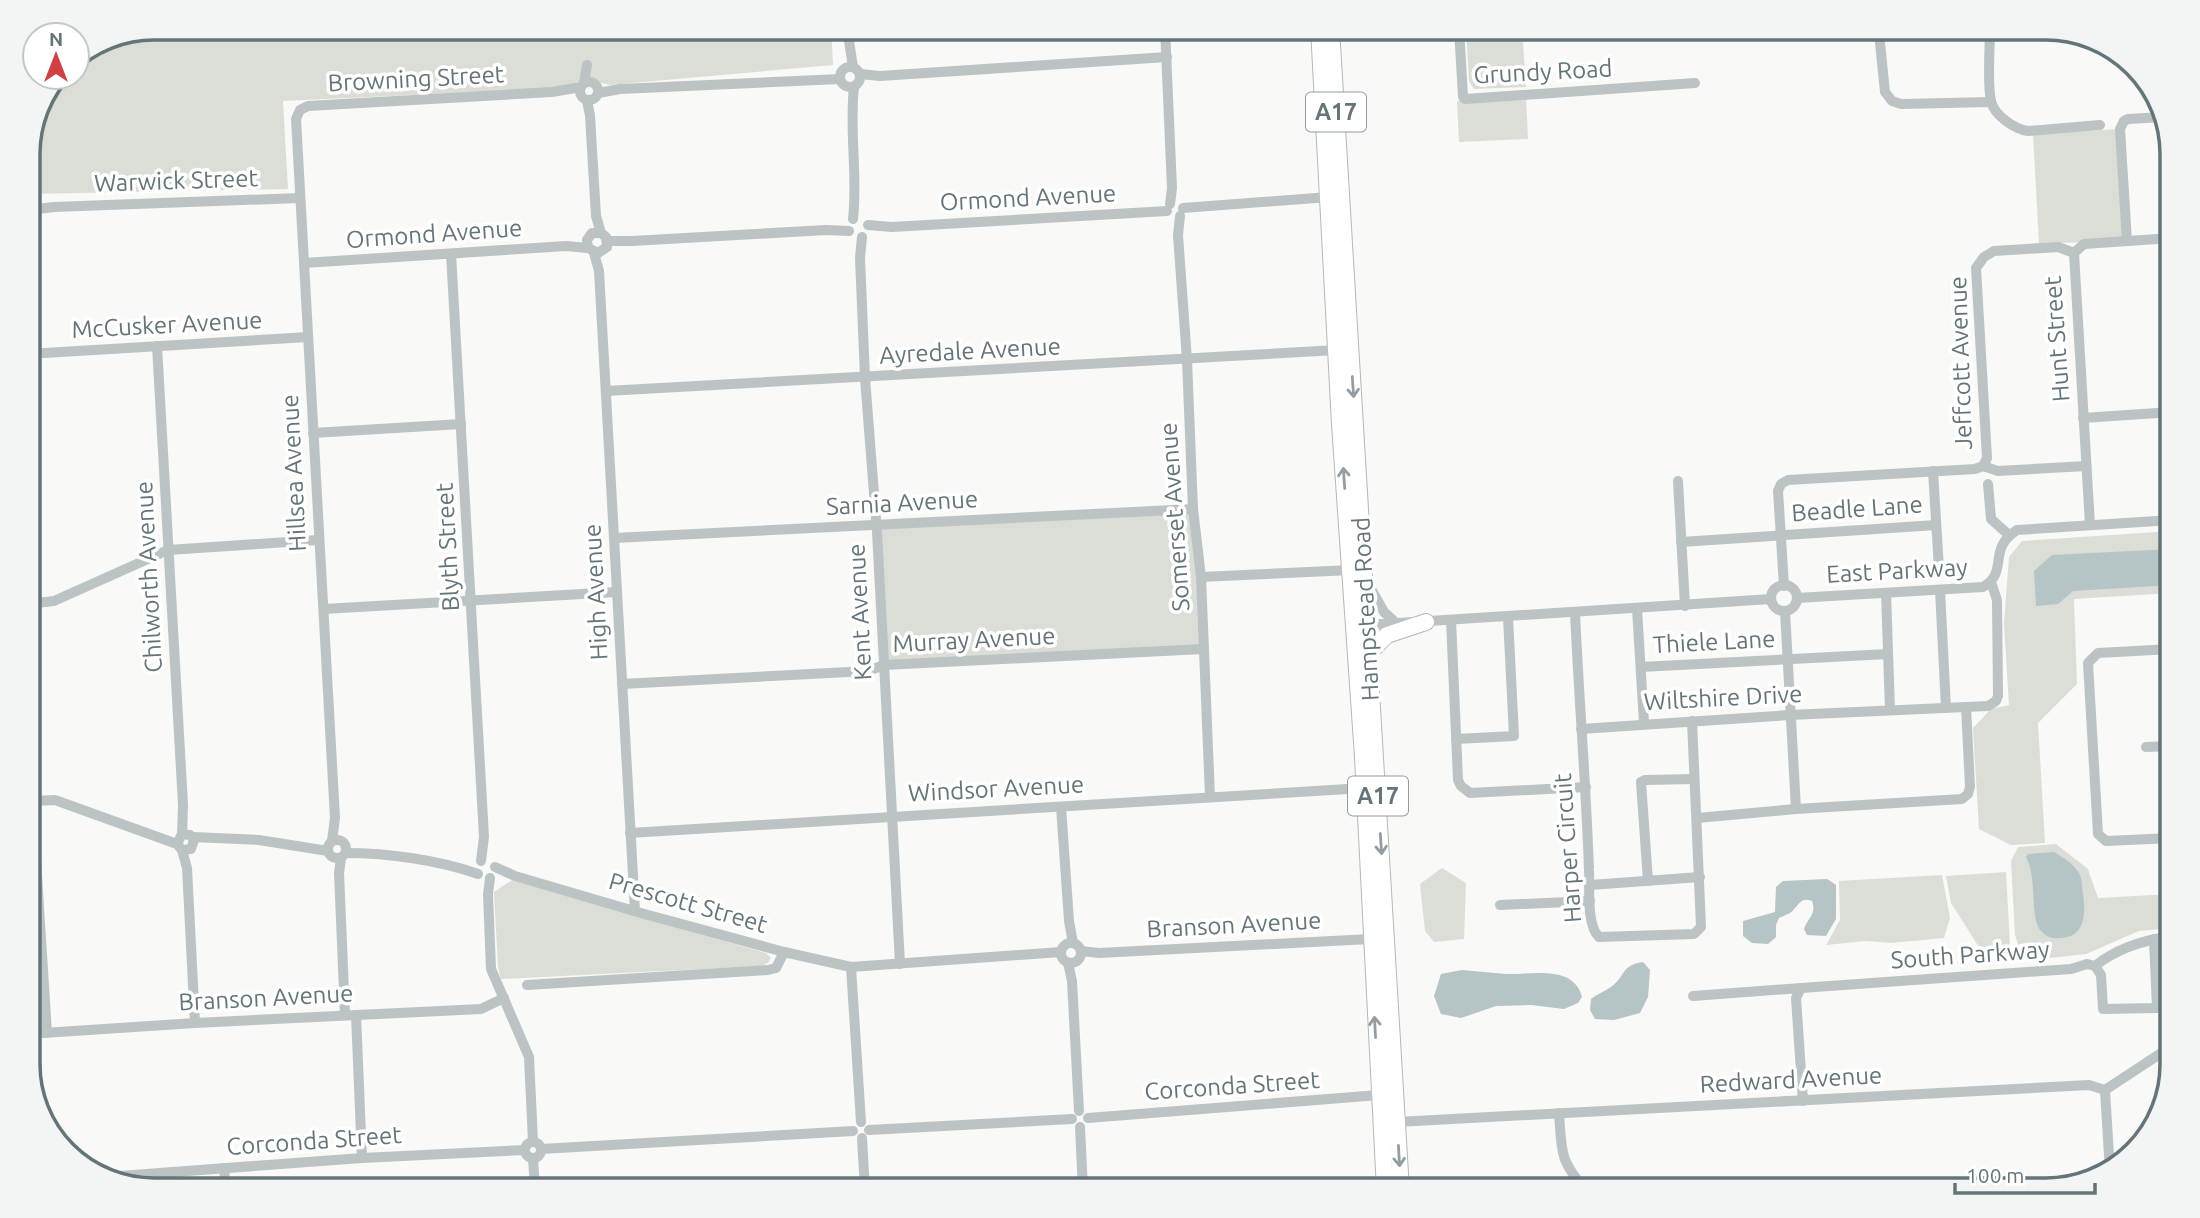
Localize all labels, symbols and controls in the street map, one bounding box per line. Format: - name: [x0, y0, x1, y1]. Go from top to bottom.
- north arrow: [21, 21, 91, 91]
- text: N: [49, 28, 63, 50]
- street label: Grundy Road: [1473, 54, 1613, 89]
- street label: Browning Street: [327, 60, 505, 97]
- road number: A17: [1306, 92, 1366, 132]
- street label: Warwick Street: [94, 164, 259, 197]
- street label: Ormond Avenue: [939, 179, 1117, 216]
- street label: Ormond Avenue: [345, 214, 523, 253]
- street label: Hunt Street: [2039, 275, 2074, 403]
- street label: Jeffcott Avenue: [1944, 276, 1977, 450]
- street label: McCusker Avenue: [71, 306, 263, 343]
- street label: Ayredale Avenue: [879, 332, 1061, 369]
- one-way arrow: [1347, 375, 1360, 398]
- street label: Hillsea Avenue: [276, 394, 311, 552]
- street label: Somerset Avenue: [1154, 422, 1195, 612]
- one-way arrow: [1338, 466, 1351, 489]
- street label: Chilworth Avenue: [130, 481, 167, 673]
- street label: Blyth Street: [431, 481, 464, 612]
- street label: Sarnia Avenue: [825, 485, 979, 520]
- street label: Beadle Lane: [1790, 490, 1923, 527]
- street label: Hampstead Road: [1347, 516, 1384, 702]
- street label: High Avenue: [578, 523, 613, 661]
- street label: Kent Avenue: [842, 543, 877, 681]
- street label: East Parkway: [1826, 553, 1969, 588]
- street label: Murray Avenue: [892, 622, 1056, 657]
- street label: Thiele Lane: [1652, 625, 1776, 658]
- street label: Wiltshire Drive: [1643, 680, 1803, 715]
- street label: Windsor Avenue: [907, 770, 1085, 807]
- street label: Harper Circuit: [1549, 772, 1586, 924]
- road number: A17: [1348, 776, 1408, 816]
- one-way arrow: [1375, 832, 1388, 854]
- street label: Prescott Street: [606, 867, 771, 938]
- street label: Branson Avenue: [1146, 906, 1322, 943]
- street label: South Parkway: [1890, 935, 2051, 974]
- street label: Branson Avenue: [178, 979, 354, 1016]
- one-way arrow: [1369, 1016, 1382, 1039]
- street label: Redward Avenue: [1699, 1061, 1883, 1098]
- street label: Corconda Street: [1143, 1066, 1321, 1105]
- street label: Corconda Street: [225, 1121, 403, 1160]
- one-way arrow: [1393, 1144, 1406, 1167]
- scale bar: [1955, 1152, 2095, 1196]
- text: 100 m: [1966, 1163, 2024, 1187]

